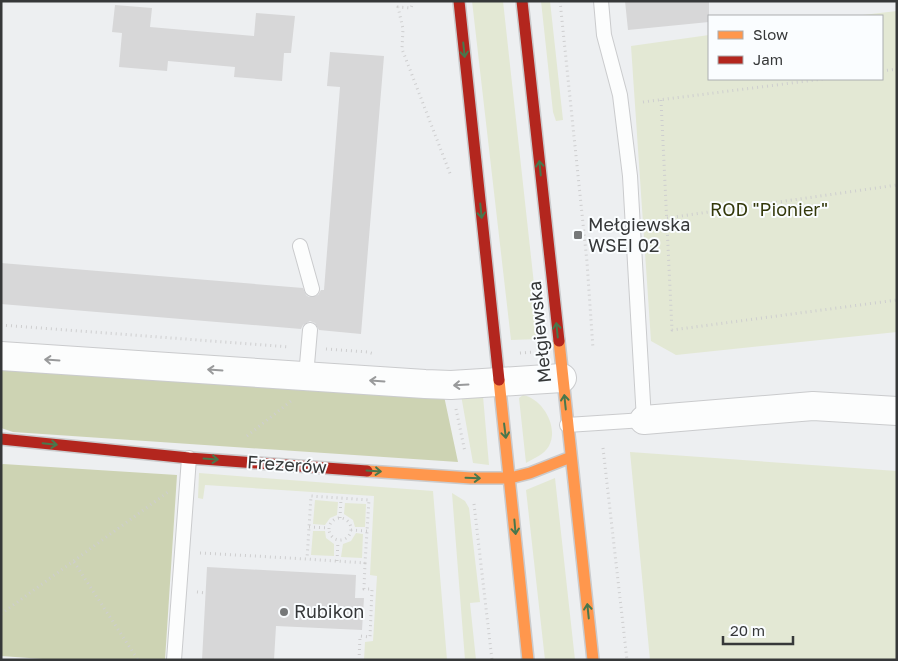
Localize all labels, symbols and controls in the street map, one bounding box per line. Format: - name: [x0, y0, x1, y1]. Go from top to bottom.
- legend: [708, 15, 883, 80]
- text: Slow: [753, 25, 788, 43]
- one-way arrow: [459, 41, 469, 57]
- text: Jam: [753, 50, 783, 68]
- one-way arrow: [535, 160, 545, 176]
- park label: ROD "Pionier": [710, 198, 828, 220]
- one-way arrow: [476, 203, 486, 219]
- place label: Mełgiewska WSEI 02: [588, 213, 690, 256]
- marker: Mełgiewska WSEI 02: [572, 229, 584, 241]
- street label: Mełgiewska: [523, 280, 555, 384]
- one-way arrow: [552, 322, 562, 338]
- one-way arrow: [45, 355, 61, 364]
- one-way arrow: [207, 366, 223, 375]
- one-way arrow: [369, 377, 385, 386]
- one-way arrow: [453, 380, 469, 389]
- one-way arrow: [560, 394, 569, 410]
- one-way arrow: [500, 422, 510, 438]
- one-way arrow: [41, 439, 57, 448]
- street label: Frezerów: [247, 450, 328, 478]
- one-way arrow: [203, 455, 219, 464]
- one-way arrow: [365, 466, 381, 476]
- one-way arrow: [465, 473, 481, 483]
- one-way arrow: [510, 518, 520, 534]
- place label: Rubikon: [294, 600, 364, 622]
- one-way arrow: [583, 604, 593, 620]
- marker: Rubikon: [278, 606, 290, 618]
- scale bar: [723, 614, 793, 646]
- text: 20 m: [730, 621, 765, 639]

